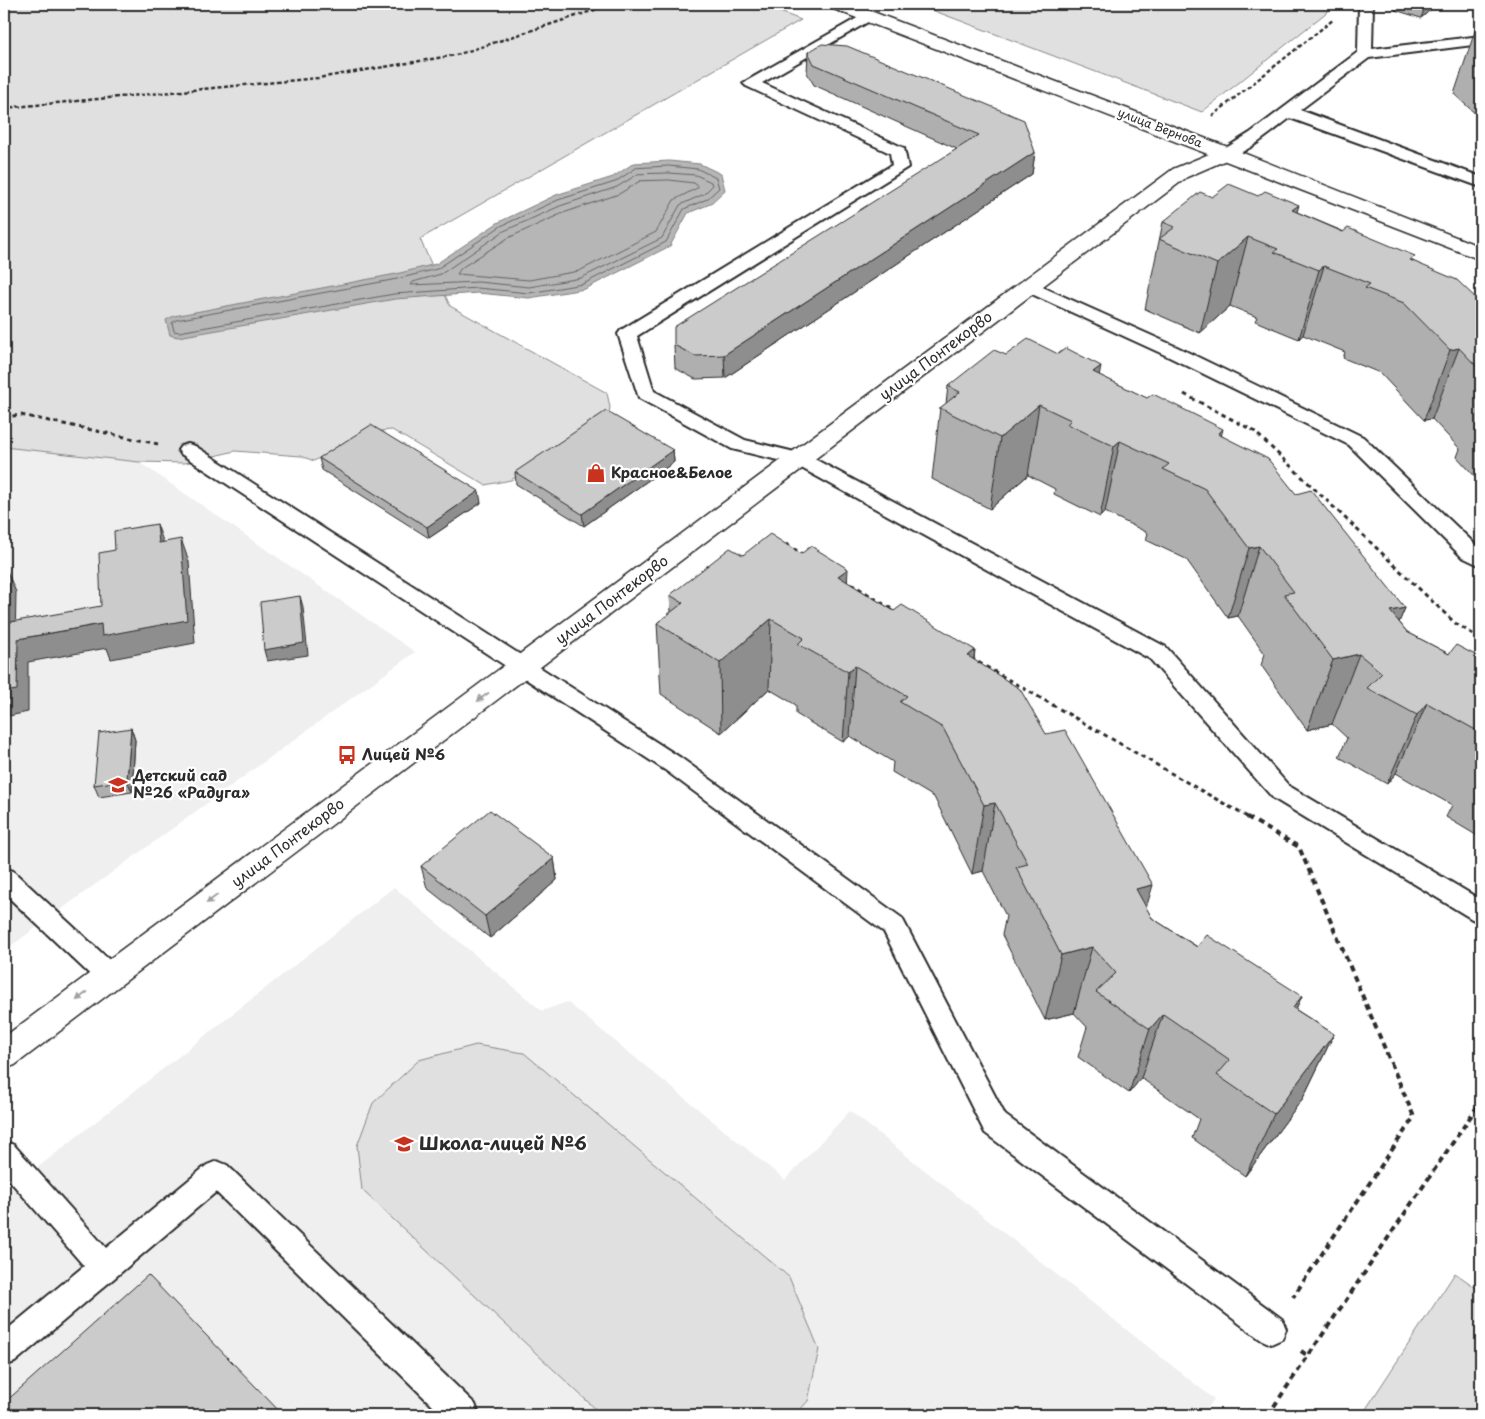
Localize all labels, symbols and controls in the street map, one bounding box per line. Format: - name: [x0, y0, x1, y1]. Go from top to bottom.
- street label: улица Вернова: [1115, 103, 1206, 152]
- street label: улица Понтекорво: [874, 305, 997, 405]
- place label: Красное&Белое: [611, 460, 733, 483]
- shop icon: Красное&Белое: [585, 462, 607, 484]
- street label: улица Понтекорво: [550, 549, 673, 649]
- one-way arrow: [476, 692, 489, 703]
- place label: Лицей №6: [362, 742, 446, 765]
- bus stop icon: Лицей №6: [336, 744, 358, 766]
- place label: Детский сад №26 «Радуга»: [132, 763, 250, 803]
- school or university icon: Детский сад №26 «Радуга»: [107, 774, 129, 796]
- street label: улица Понтекорво: [226, 792, 349, 892]
- one-way arrow: [206, 894, 219, 905]
- one-way arrow: [76, 991, 89, 1002]
- place label: Школа-лицей №6: [419, 1129, 587, 1156]
- school or university icon: Школа-лицей №6: [393, 1133, 415, 1155]

